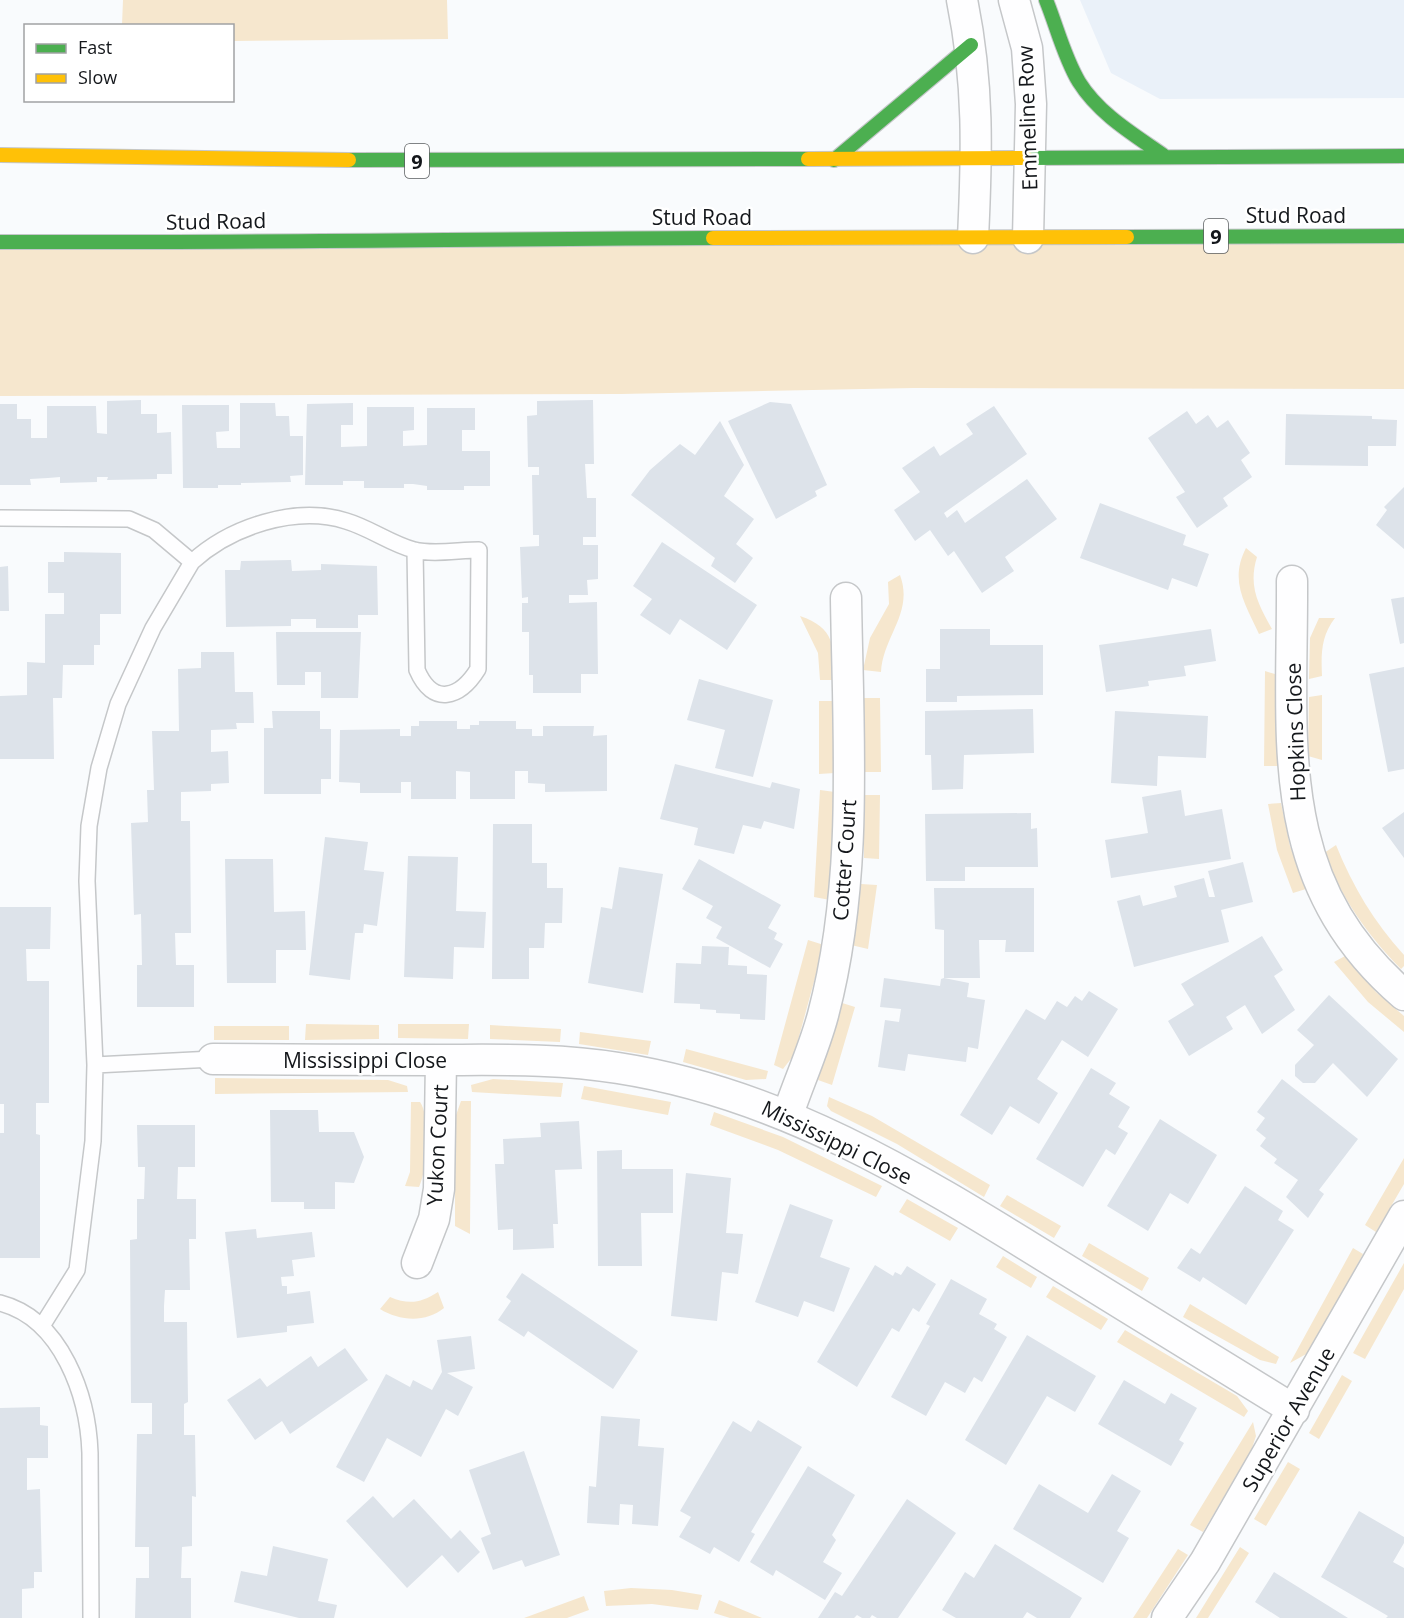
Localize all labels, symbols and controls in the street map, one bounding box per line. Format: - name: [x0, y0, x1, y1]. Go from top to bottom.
- legend: [24, 24, 234, 102]
- text: Fast: [78, 35, 112, 59]
- street label: Emmeline Row: [1010, 44, 1044, 191]
- text: Slow: [78, 65, 117, 89]
- road number: 9: [405, 144, 429, 178]
- street label: Stud Road: [1246, 201, 1346, 229]
- street label: Stud Road: [652, 203, 752, 231]
- street label: Stud Road: [166, 206, 266, 236]
- road number: 9: [1204, 219, 1228, 253]
- street label: Hopkins Close: [1279, 662, 1311, 802]
- street label: Cotter Court: [826, 798, 862, 922]
- street label: Mississippi Close: [283, 1046, 447, 1074]
- street label: Yukon Court: [420, 1084, 454, 1206]
- street label: Mississippi Close: [757, 1093, 917, 1191]
- street label: Superior Avenue: [1235, 1342, 1341, 1496]

